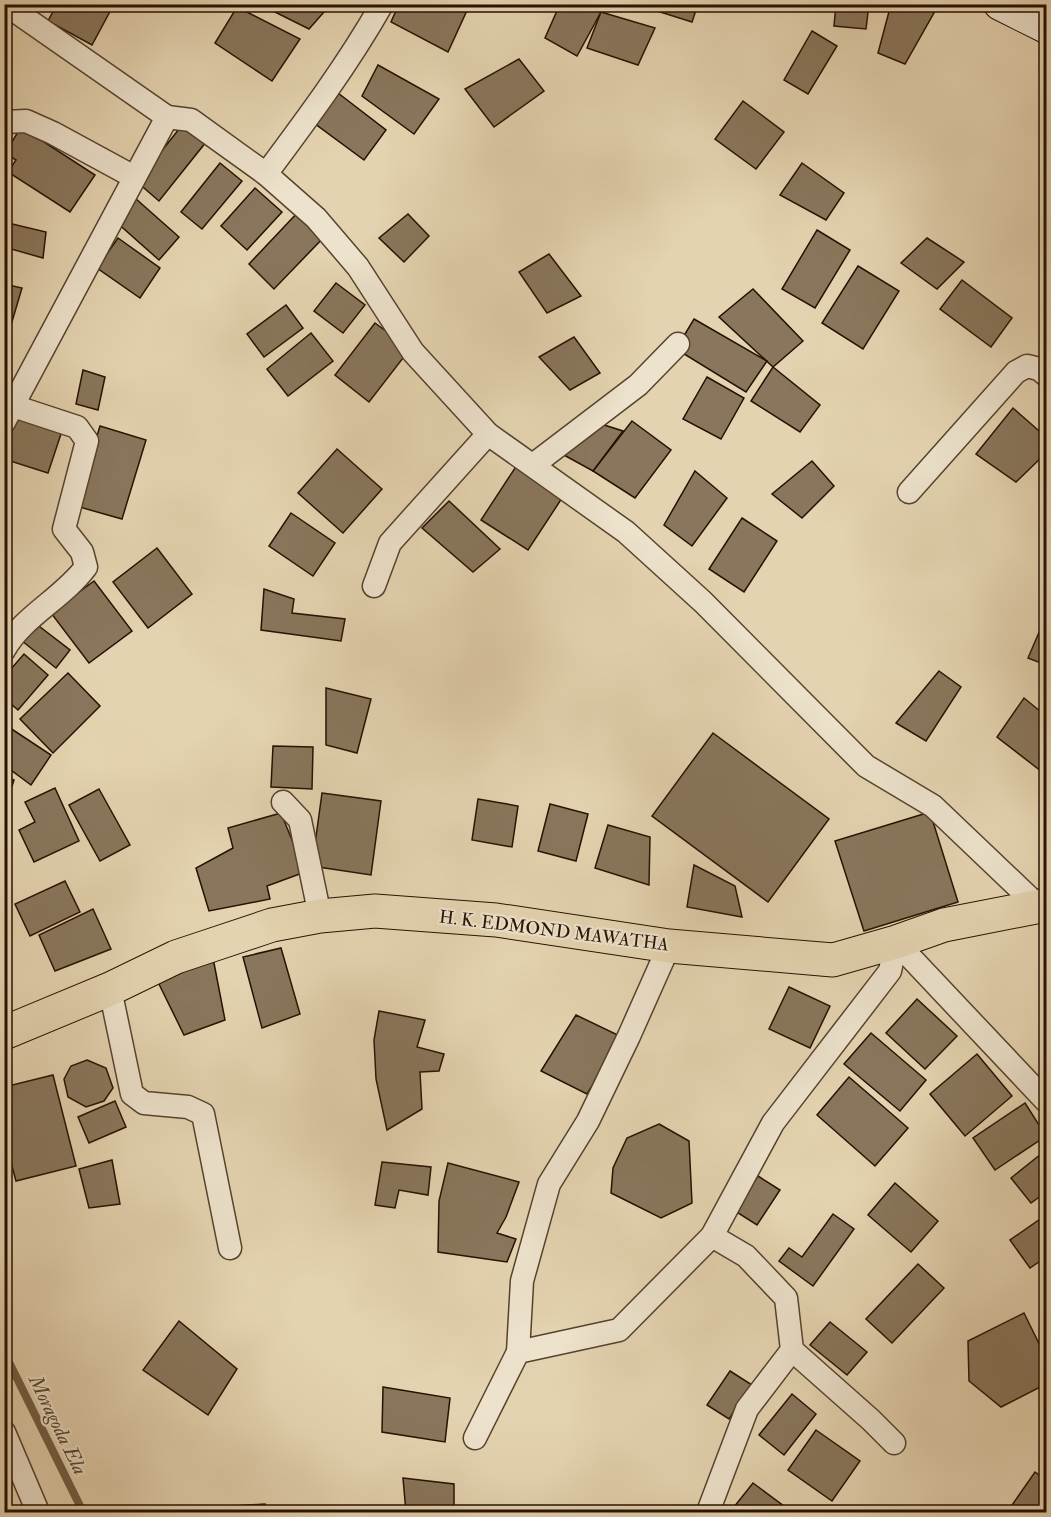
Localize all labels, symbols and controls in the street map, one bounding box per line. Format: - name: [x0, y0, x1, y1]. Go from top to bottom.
- street label: H. K. EDMOND MAWATHA: [438, 905, 671, 957]
- water label: Moragoda Ela: [23, 1370, 93, 1479]

